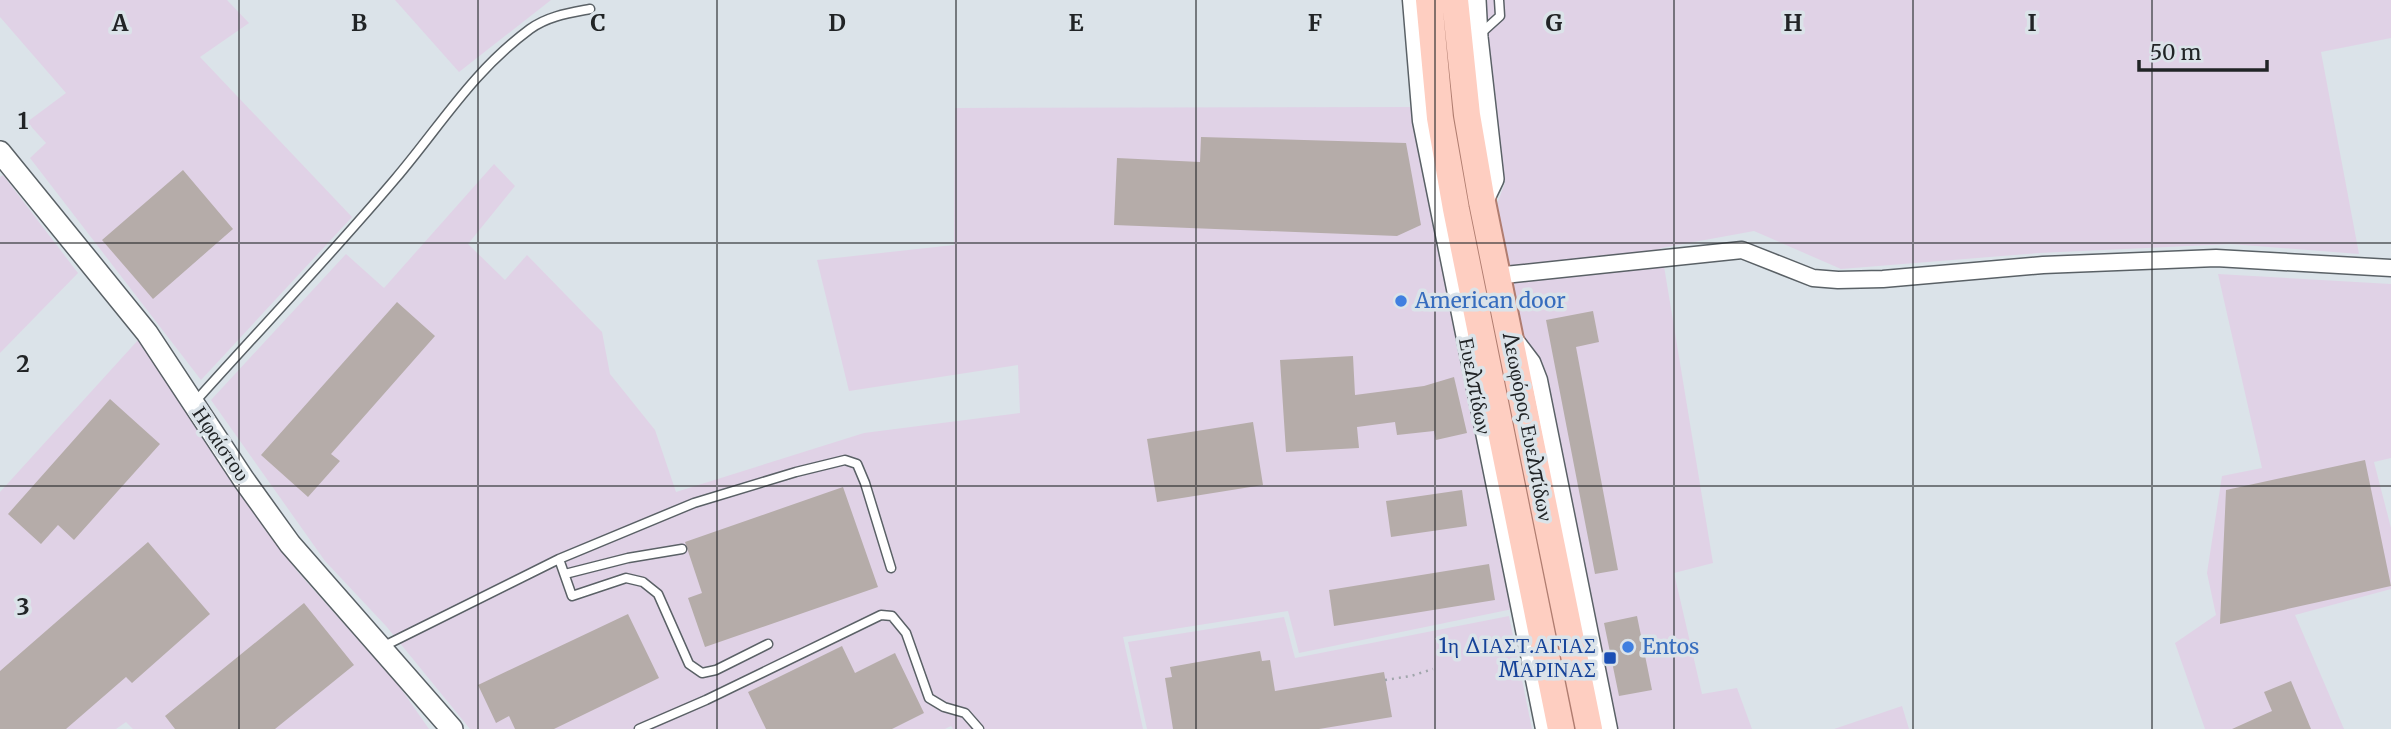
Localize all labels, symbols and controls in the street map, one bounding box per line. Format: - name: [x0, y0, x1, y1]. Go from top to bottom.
- text: A: [111, 8, 129, 37]
- text: B: [351, 8, 367, 37]
- text: C: [590, 8, 606, 37]
- text: D: [828, 8, 846, 37]
- text: E: [1068, 8, 1084, 37]
- text: F: [1308, 8, 1322, 37]
- text: G: [1546, 8, 1563, 37]
- text: H: [1784, 8, 1803, 37]
- text: I: [2027, 8, 2037, 37]
- scale bar: [2139, 28, 2267, 72]
- text: 50 m: [2150, 39, 2201, 66]
- text: 1: [18, 106, 29, 135]
- place label: American door: [1414, 287, 1566, 314]
- marker: American door: [1393, 293, 1409, 309]
- street label: Λεωφόρος Ευελπίδων: [1497, 329, 1560, 523]
- street label: Ευελπίδων: [1453, 335, 1498, 437]
- text: 2: [16, 349, 30, 378]
- street label: Ηφαίστου: [187, 401, 256, 486]
- text: 3: [16, 592, 30, 621]
- place label: 1η ΔΙΑΣΤ.ΑΓΙΑΣ ΜΑΡΙΝΑΣ: [1438, 632, 1596, 683]
- place label: Entos: [1642, 633, 1699, 660]
- marker: Entos: [1620, 639, 1636, 655]
- marker: 1η ΔΙΑΣΤ.ΑΓΙΑΣ ΜΑΡΙΝΑΣ: [1602, 650, 1618, 666]

